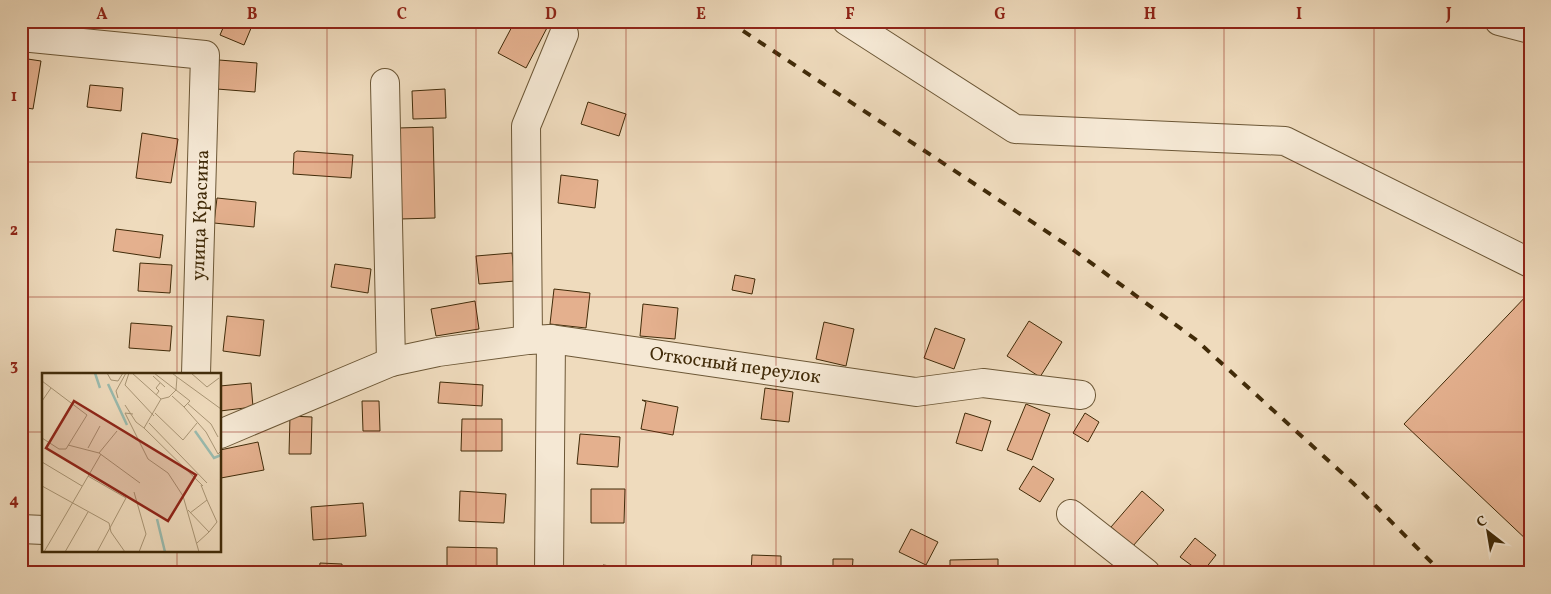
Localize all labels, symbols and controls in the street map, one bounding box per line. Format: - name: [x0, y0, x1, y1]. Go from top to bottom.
- text: A: [96, 4, 108, 26]
- text: B: [247, 4, 258, 26]
- text: C: [397, 4, 407, 26]
- text: D: [545, 4, 557, 26]
- text: E: [696, 4, 706, 26]
- text: F: [845, 4, 855, 26]
- text: G: [994, 4, 1006, 26]
- text: H: [1144, 4, 1156, 26]
- text: I: [1296, 4, 1302, 26]
- text: J: [1445, 4, 1452, 26]
- text: 1: [11, 86, 17, 108]
- street label: улица Красина: [186, 149, 216, 281]
- text: 2: [10, 220, 18, 242]
- street label: Откосный переулок: [648, 341, 822, 391]
- text: 3: [10, 355, 18, 377]
- inset map: [42, 373, 221, 552]
- text: 4: [9, 490, 19, 512]
- north arrow: [1464, 506, 1514, 556]
- text: С: [1473, 512, 1491, 533]

